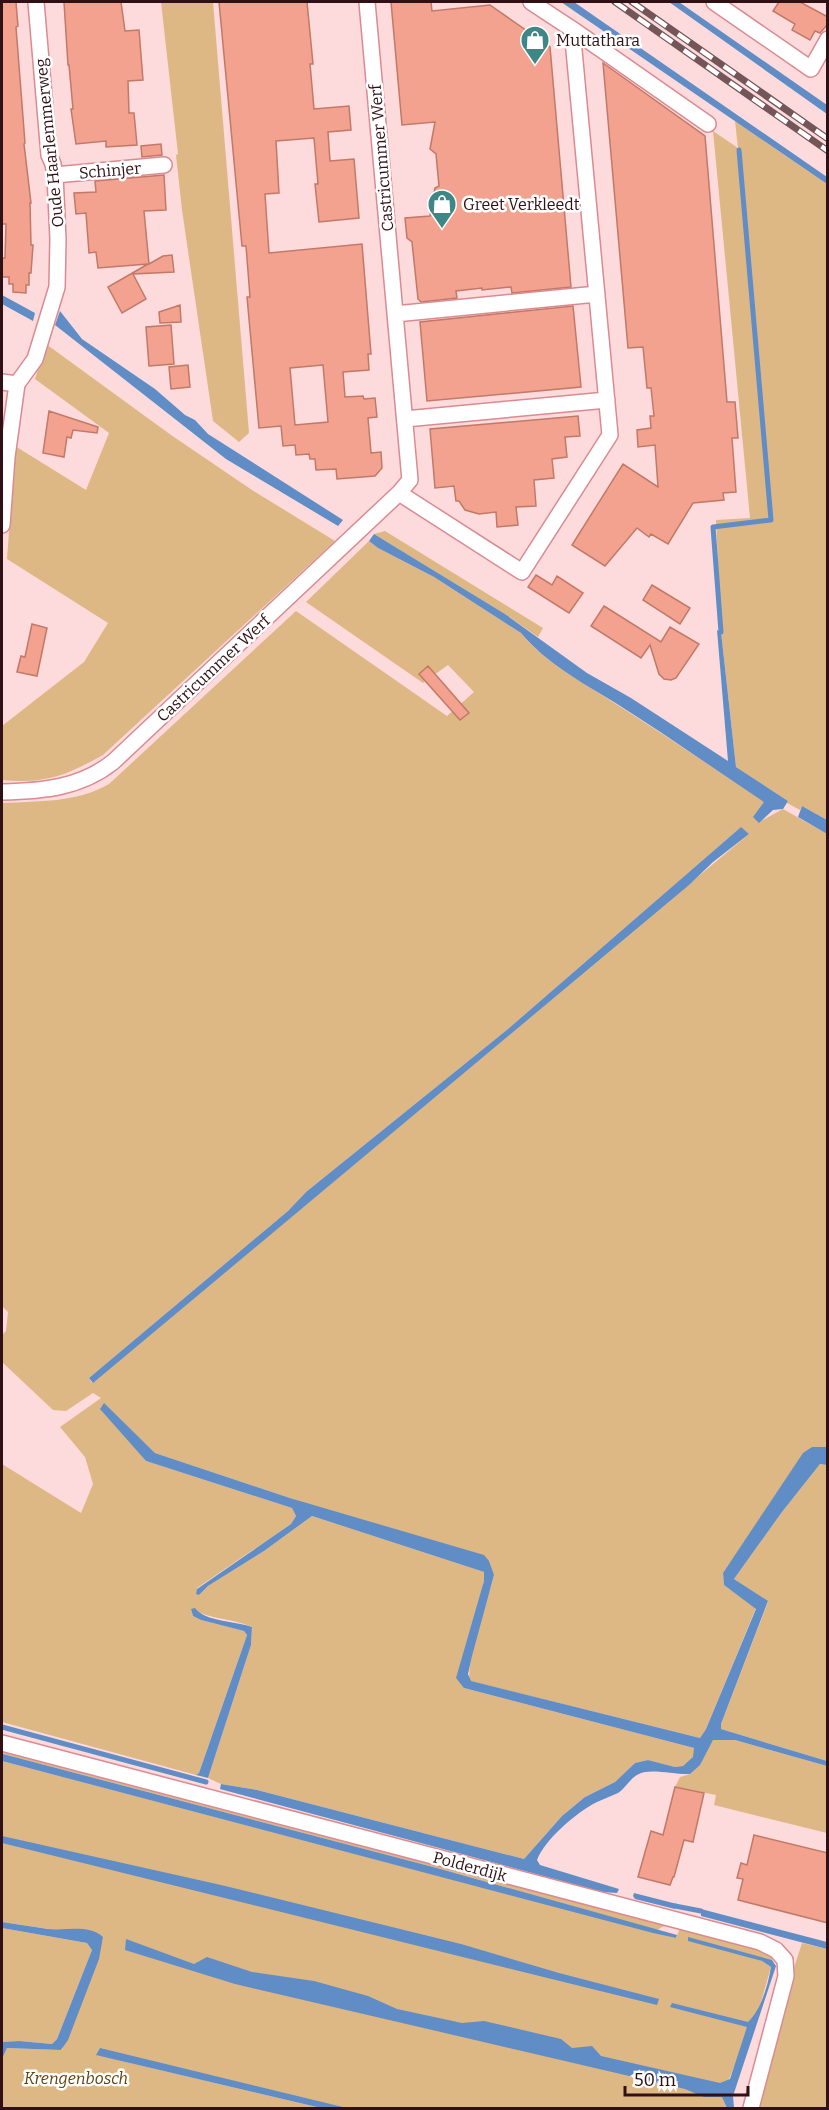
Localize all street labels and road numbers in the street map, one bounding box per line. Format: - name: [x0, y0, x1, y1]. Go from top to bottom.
- street label: Oude Haarlemmerweg: [31, 57, 68, 228]
- street label: Castricummer Werf: [365, 82, 397, 232]
- street label: Schinjer: [78, 158, 142, 183]
- street label: Castricummer Werf: [153, 610, 275, 726]
- street label: Polderdijk: [431, 1848, 509, 1885]

